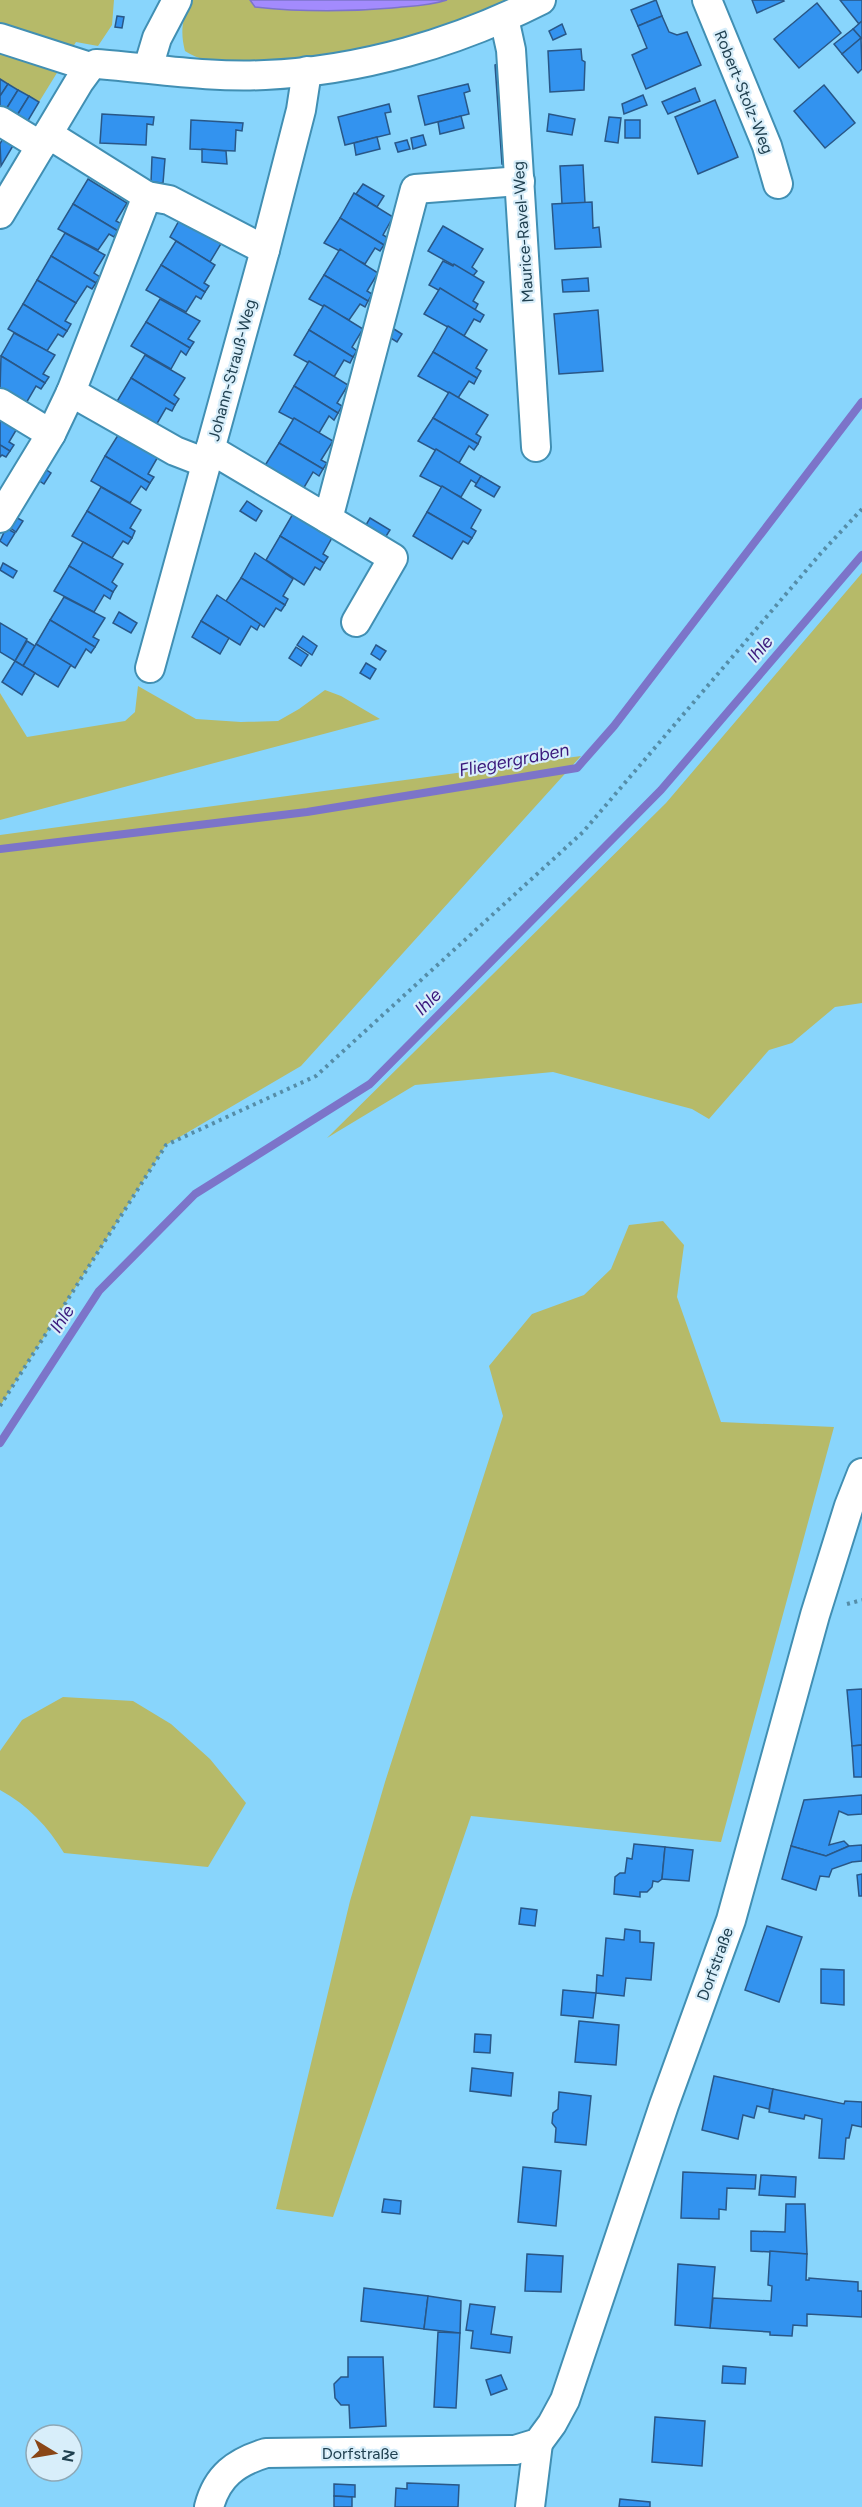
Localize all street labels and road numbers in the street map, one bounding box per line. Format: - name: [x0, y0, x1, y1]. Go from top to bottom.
- street label: Robert-Stolz-Weg: [711, 27, 777, 157]
- street label: Maurice-Ravel-Weg: [509, 161, 537, 303]
- street label: Johann-Strauß-Weg: [204, 297, 260, 443]
- street label: Dorfstraße: [693, 1925, 737, 2003]
- street label: Dorfstraße: [322, 2444, 398, 2463]

